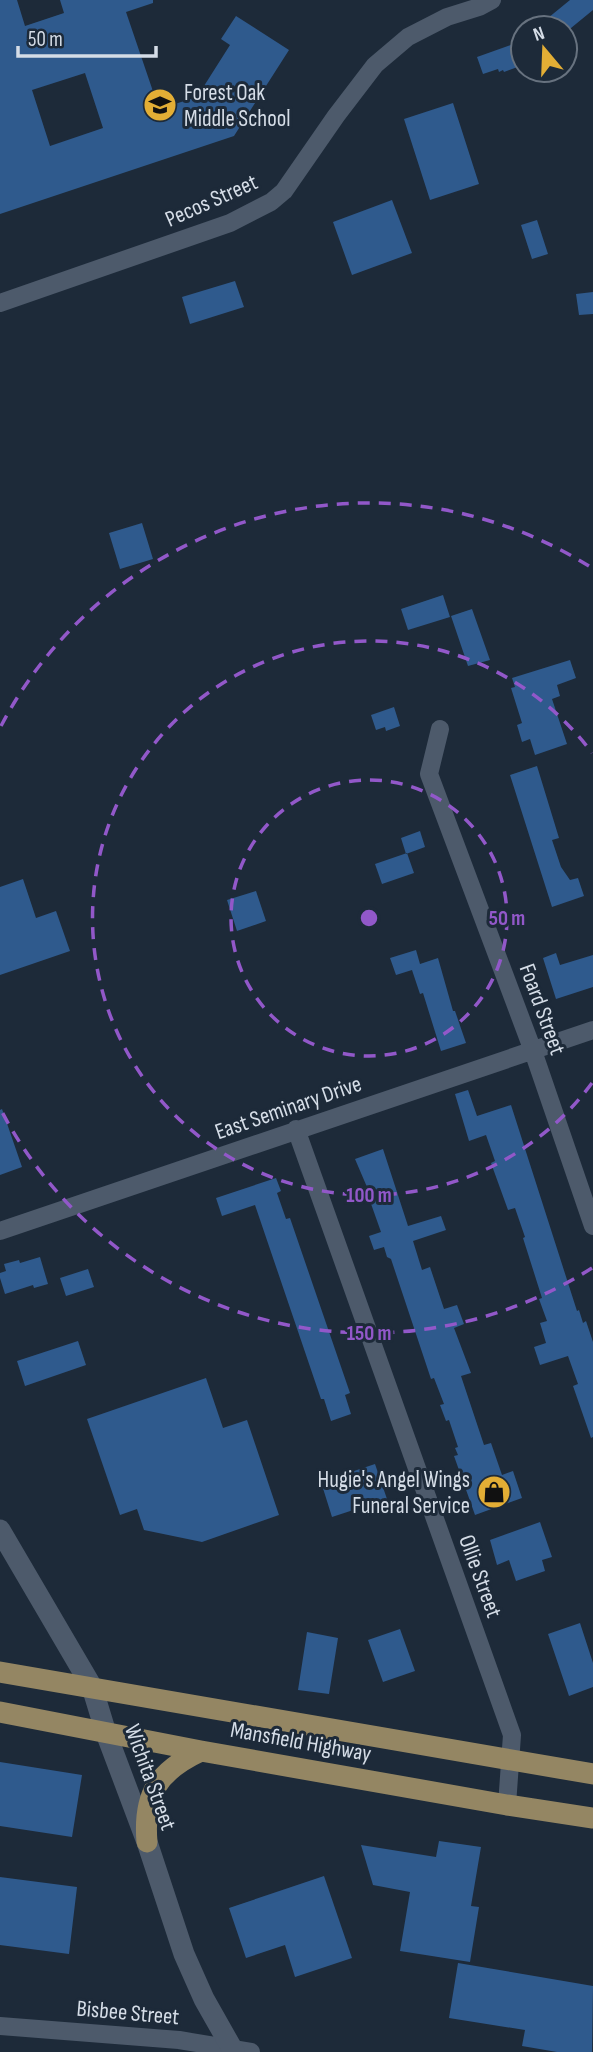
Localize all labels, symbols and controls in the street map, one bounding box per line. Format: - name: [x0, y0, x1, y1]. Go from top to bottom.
- scale bar: [18, 14, 156, 58]
- north arrow: [509, 14, 579, 84]
- text: N: [530, 22, 547, 47]
- text: 50 m: [28, 27, 63, 52]
- place label: Forest Oak Middle School: [184, 79, 291, 133]
- school or university icon: Forest Oak Middle School: [141, 86, 179, 124]
- street label: Pecos Street: [161, 168, 262, 234]
- centre of rings: [357, 906, 381, 930]
- text: 50 m: [489, 906, 525, 931]
- street label: Foard Street: [513, 960, 571, 1059]
- street label: East Seminary Drive: [211, 1070, 365, 1146]
- text: 100 m: [346, 1183, 392, 1208]
- text: 150 m: [347, 1321, 391, 1346]
- place label: Hugie's Angel Wings Funeral Service: [318, 1466, 470, 1520]
- shop icon: Hugie's Angel Wings Funeral Service: [475, 1473, 513, 1511]
- street label: Ollie Street: [452, 1531, 508, 1622]
- street label: Mansfield Highway: [228, 1716, 374, 1768]
- street label: Wichita Street: [118, 1721, 182, 1834]
- street label: Bisbee Street: [75, 1995, 180, 2031]

